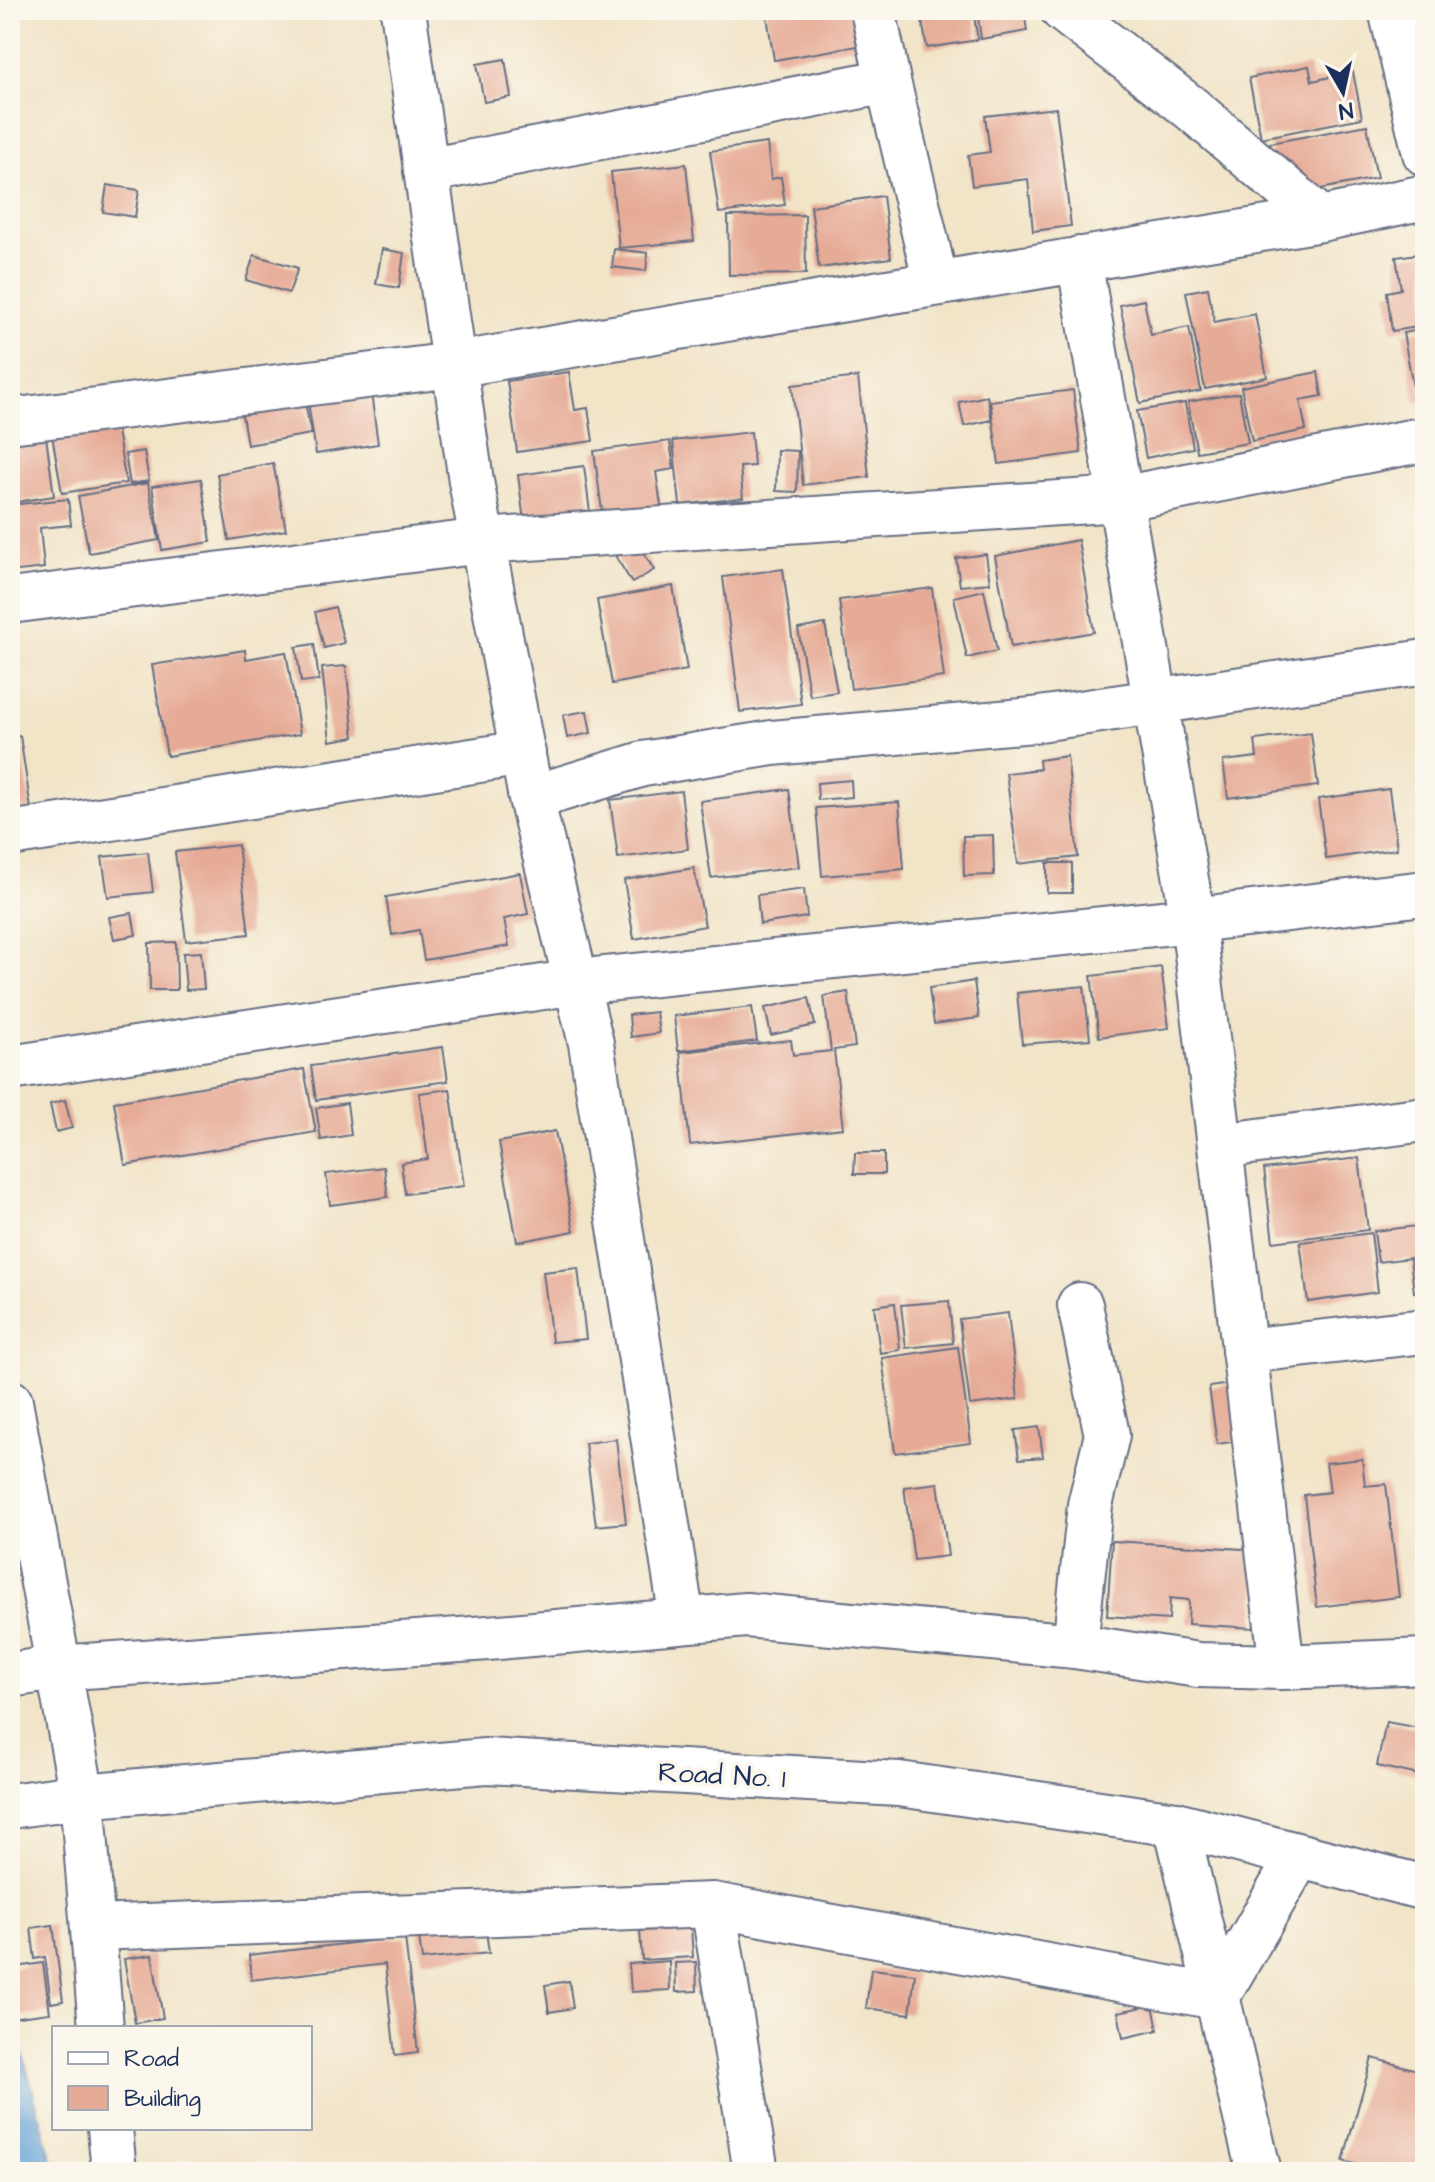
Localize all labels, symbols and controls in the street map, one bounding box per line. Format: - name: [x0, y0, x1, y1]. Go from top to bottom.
- north arrow: [1303, 52, 1383, 132]
- text: N: [1336, 94, 1355, 127]
- street label: Road No. 1: [657, 1753, 787, 1798]
- legend: [52, 2026, 312, 2130]
- text: Road: [124, 2042, 179, 2076]
- text: Building: [124, 2082, 201, 2117]

